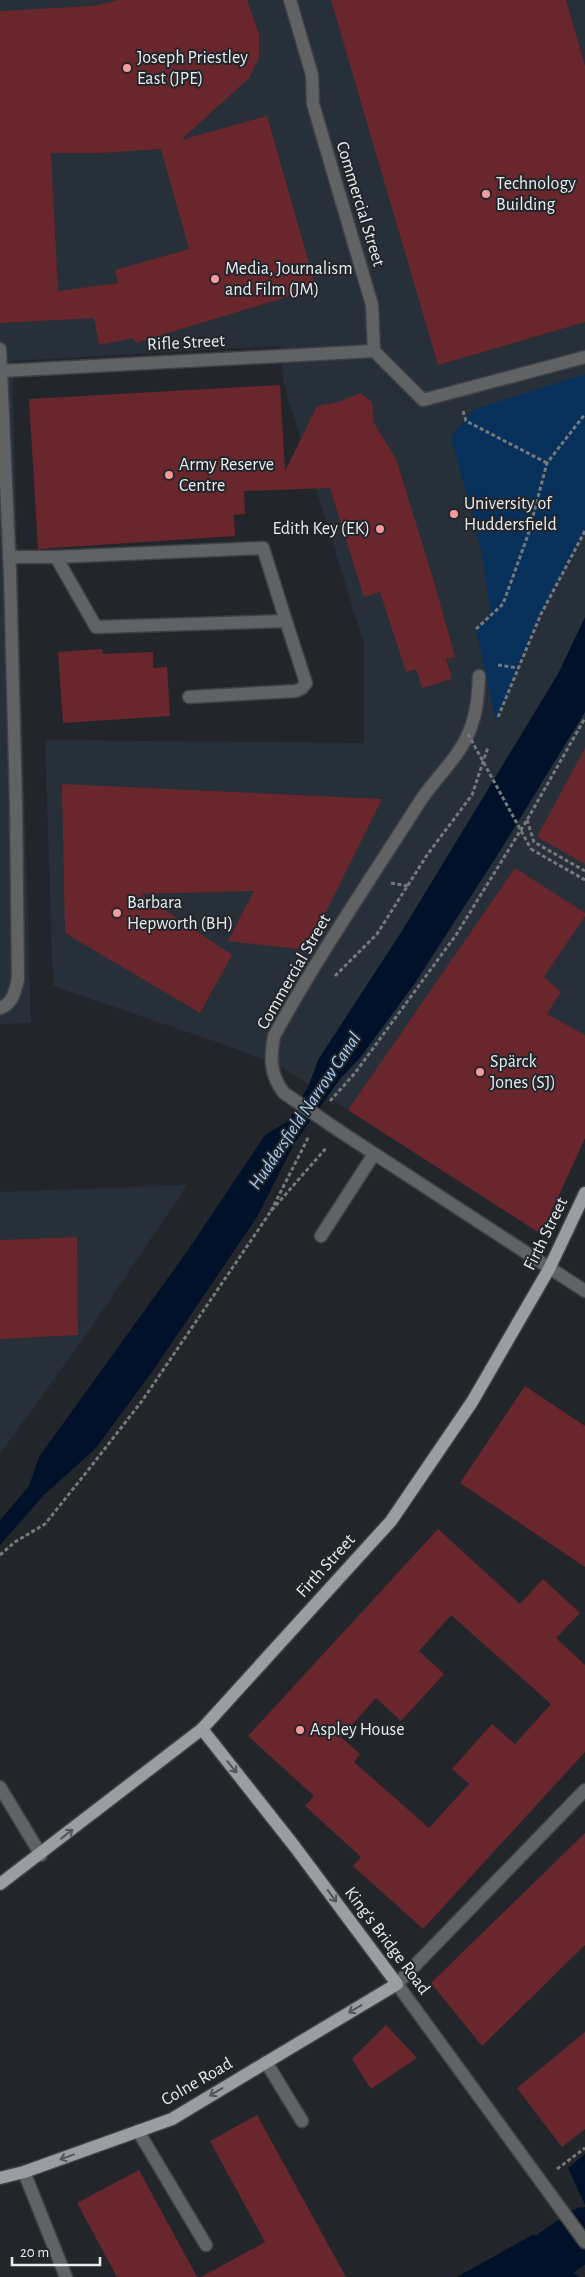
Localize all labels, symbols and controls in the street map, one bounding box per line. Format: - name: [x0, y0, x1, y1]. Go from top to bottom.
- place label: Joseph Priestley East (JPE): [137, 49, 248, 88]
- marker: Joseph Priestley East (JPE): [121, 62, 133, 74]
- street label: Commercial Street: [332, 139, 388, 269]
- place label: Technology Building: [496, 175, 576, 214]
- marker: Technology Building: [480, 188, 492, 200]
- place label: Media, Journalism and Film (JM): [225, 260, 353, 299]
- marker: Media, Journalism and Film (JM): [209, 273, 221, 285]
- street label: Rifle Street: [146, 332, 226, 354]
- place label: Army Reserve Centre: [179, 456, 274, 495]
- marker: Army Reserve Centre: [163, 469, 175, 481]
- place label: University of Huddersfield: [464, 495, 557, 534]
- marker: University of Huddersfield: [448, 508, 460, 520]
- place label: Edith Key (EK): [272, 520, 370, 538]
- marker: Edith Key (EK): [374, 523, 386, 535]
- place label: Barbara Hepworth (BH): [127, 894, 233, 933]
- marker: Barbara Hepworth (BH): [111, 907, 123, 919]
- street label: Commercial Street: [254, 911, 334, 1033]
- water label: Huddersfield Narrow Canal: [245, 1029, 365, 1193]
- place label: Spärck Jones (SJ): [490, 1053, 556, 1092]
- marker: Spärck Jones (SJ): [474, 1066, 486, 1078]
- street label: Firth Street: [521, 1195, 571, 1273]
- street label: Firth Street: [293, 1531, 359, 1601]
- place label: Aspley House: [310, 1721, 405, 1739]
- marker: Aspley House: [294, 1724, 306, 1736]
- one-way arrow: [227, 1761, 238, 1774]
- one-way arrow: [60, 1829, 73, 1840]
- street label: King's Bridge Road: [341, 1884, 433, 1998]
- one-way arrow: [327, 1889, 337, 1903]
- one-way arrow: [348, 2004, 362, 2014]
- street label: Colne Road: [158, 2055, 236, 2109]
- one-way arrow: [209, 2088, 223, 2098]
- one-way arrow: [60, 2153, 75, 2162]
- scale bar: [12, 2234, 100, 2266]
- text: 20 m: [20, 2245, 49, 2260]

